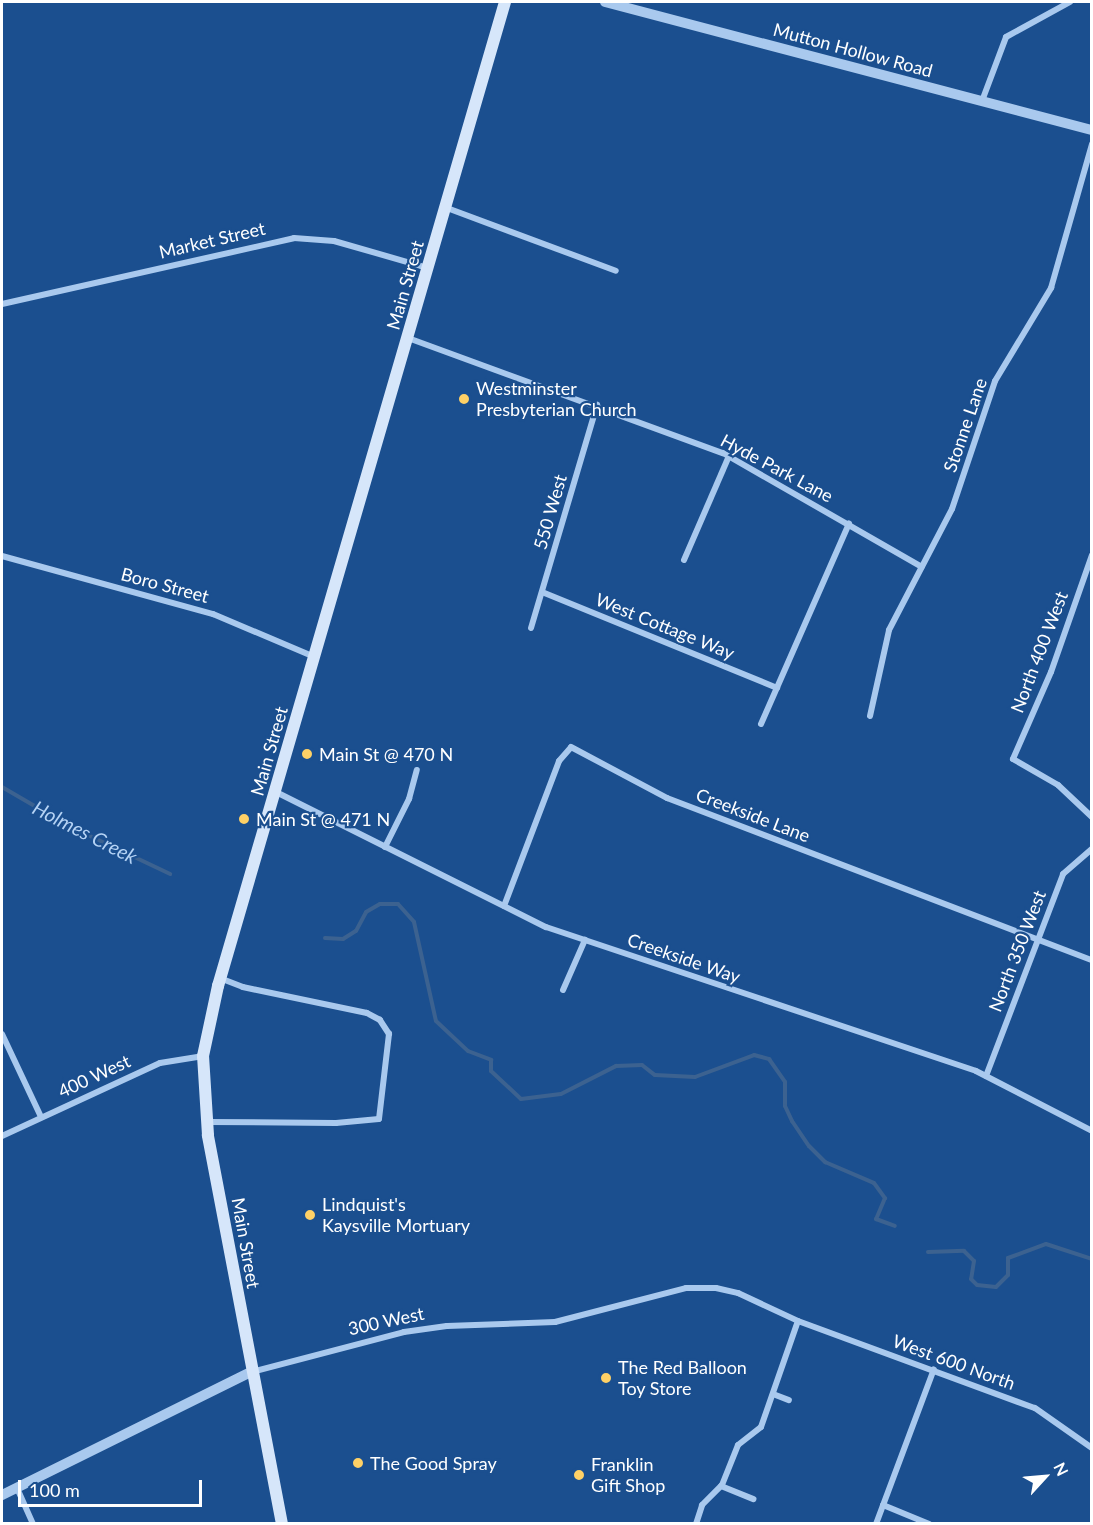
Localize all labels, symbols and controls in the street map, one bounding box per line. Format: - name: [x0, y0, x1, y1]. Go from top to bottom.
- street label: Mutton Hollow Road: [771, 18, 935, 82]
- street label: Market Street: [157, 217, 267, 263]
- street label: Main Street: [382, 238, 428, 332]
- street label: Stonne Lane: [939, 375, 991, 475]
- place label: Westminster Presbyterian Church: [476, 378, 637, 420]
- marker: Westminster Presbyterian Church: [457, 392, 471, 406]
- street label: Hyde Park Lane: [717, 429, 837, 507]
- street label: 550 West: [529, 472, 571, 552]
- street label: Boro Street: [119, 563, 211, 607]
- street label: West Cottage Way: [592, 588, 738, 664]
- street label: North 400 West: [1006, 588, 1072, 716]
- street label: Main Street: [246, 704, 292, 798]
- place label: Main St @ 470 N: [319, 743, 453, 765]
- marker: Main St @ 470 N: [300, 747, 314, 761]
- street label: Creekside Lane: [693, 783, 813, 847]
- water label: Holmes Creek: [29, 795, 141, 869]
- place label: Main St @ 471 N: [256, 808, 390, 830]
- marker: Main St @ 471 N: [237, 812, 251, 826]
- street label: North 350 West: [984, 887, 1050, 1015]
- street label: Creekside Way: [625, 929, 743, 987]
- street label: 400 West: [54, 1050, 134, 1102]
- place label: Lindquist's Kaysville Mortuary: [322, 1194, 470, 1236]
- street label: Main Street: [227, 1196, 265, 1290]
- marker: Lindquist's Kaysville Mortuary: [303, 1208, 317, 1222]
- street label: 300 West: [346, 1302, 426, 1340]
- street label: West 600 North: [890, 1330, 1018, 1394]
- place label: The Red Balloon Toy Store: [618, 1357, 747, 1400]
- marker: The Red Balloon Toy Store: [599, 1371, 613, 1385]
- north arrow: [1015, 1447, 1075, 1507]
- place label: The Good Spray: [370, 1452, 497, 1474]
- place label: Franklin Gift Shop: [591, 1454, 665, 1496]
- marker: The Good Spray: [351, 1456, 365, 1470]
- text: N: [1050, 1459, 1073, 1479]
- scale bar: [21, 1468, 206, 1506]
- marker: Franklin Gift Shop: [572, 1468, 586, 1482]
- text: 100 m: [29, 1479, 80, 1501]

